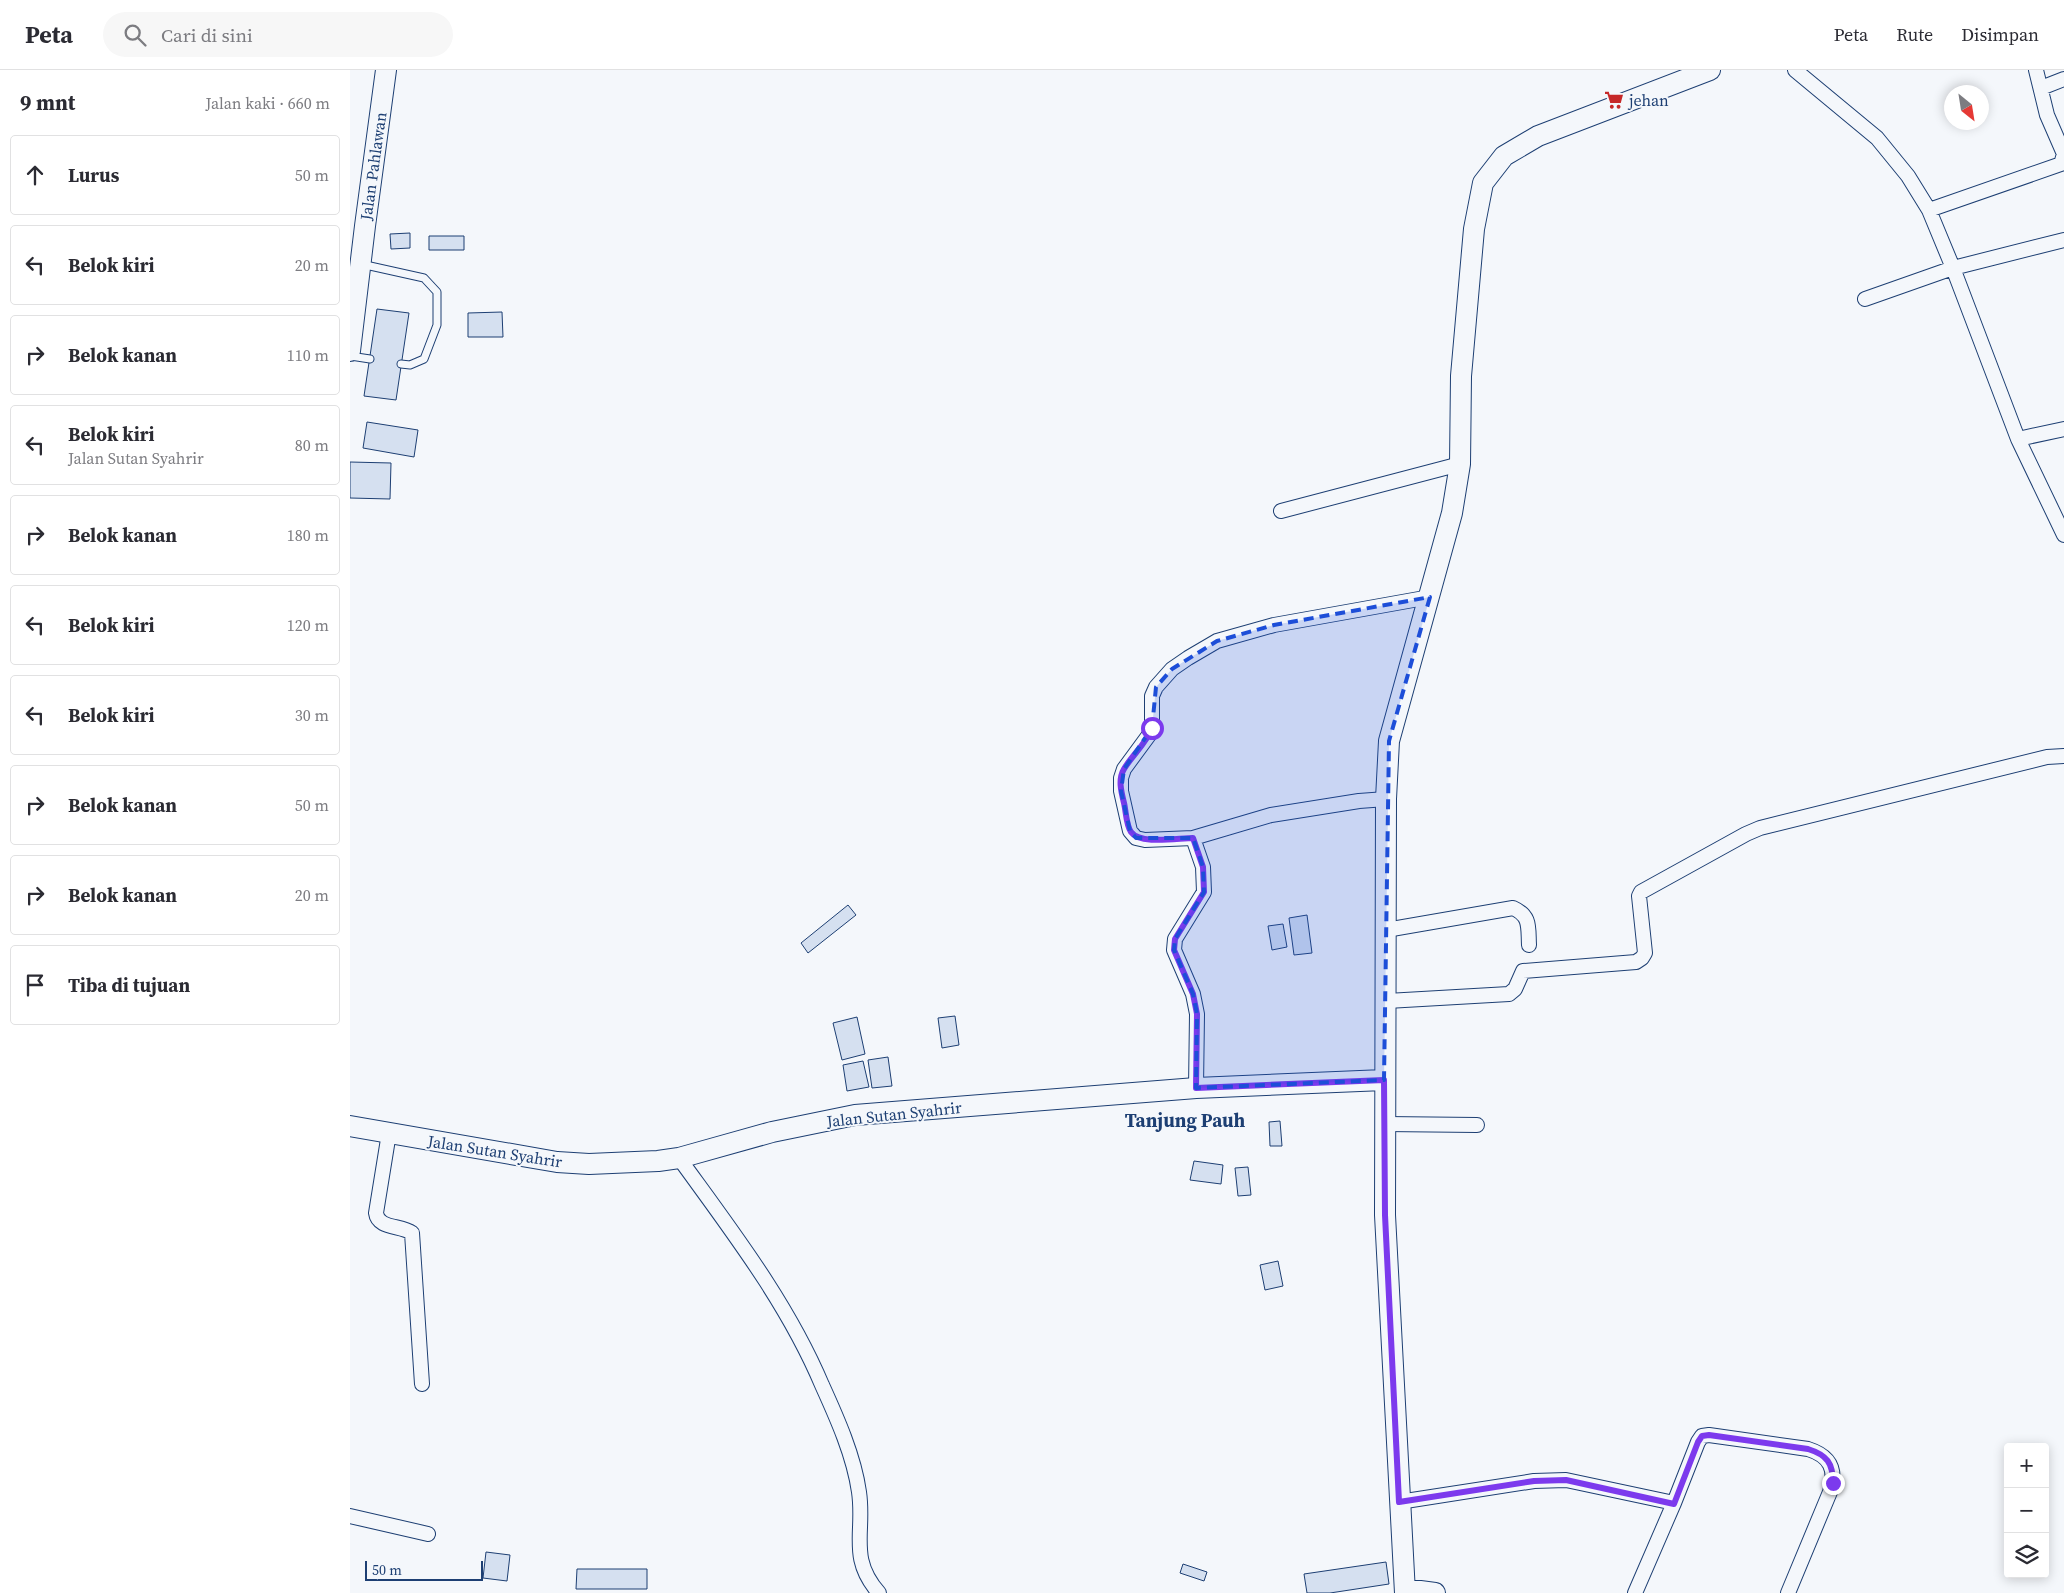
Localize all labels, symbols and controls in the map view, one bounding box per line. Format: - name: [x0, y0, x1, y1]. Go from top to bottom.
- search box: [103, 12, 453, 57]
- text: Peta: [25, 18, 73, 51]
- icon: search: [121, 21, 149, 49]
- text: Cari di sini: [161, 22, 253, 48]
- text: Peta: [1834, 22, 1868, 47]
- text: Rute: [1896, 22, 1933, 47]
- text: Disimpan: [1961, 22, 2039, 47]
- north arrow: [1944, 85, 1989, 130]
- text: 9 mnt: [20, 88, 75, 117]
- supermarket icon: jehan: [1603, 89, 1625, 111]
- place label: jehan: [1627, 89, 1669, 111]
- text: Jalan kaki · 660 m: [205, 92, 330, 114]
- street label: Jalan Pahlawan: [354, 110, 392, 223]
- icon: ahead: [21, 161, 49, 189]
- text: Lurus: [68, 162, 119, 188]
- text: 50 m: [295, 164, 329, 186]
- icon: left: [21, 251, 49, 279]
- text: Belok kiri: [68, 252, 155, 278]
- text: 20 m: [295, 254, 329, 276]
- icon: right: [21, 341, 49, 369]
- text: Belok kanan: [68, 342, 177, 368]
- text: 110 m: [287, 344, 329, 366]
- text: Belok kiri: [68, 421, 155, 447]
- icon: left: [21, 431, 49, 459]
- text: 80 m: [295, 434, 329, 456]
- text: Jalan Sutan Syahrir: [68, 447, 204, 469]
- icon: right: [21, 521, 49, 549]
- text: Belok kanan: [68, 522, 177, 548]
- text: 180 m: [287, 524, 329, 546]
- icon: left: [21, 611, 49, 639]
- text: Belok kiri: [68, 612, 155, 638]
- text: 120 m: [287, 614, 329, 636]
- icon: left: [21, 701, 49, 729]
- text: Belok kiri: [68, 702, 155, 728]
- text: 30 m: [295, 704, 329, 726]
- route start: [1141, 717, 1164, 740]
- icon: right: [21, 791, 49, 819]
- text: Belok kanan: [68, 792, 177, 818]
- text: 50 m: [295, 794, 329, 816]
- icon: right: [21, 881, 49, 909]
- text: Belok kanan: [68, 882, 177, 908]
- text: 20 m: [295, 884, 329, 906]
- icon: arrive: [21, 971, 49, 999]
- text: Tiba di tujuan: [68, 972, 190, 998]
- street label: Jalan Sutan Syahrir: [824, 1096, 963, 1132]
- district label: Tanjung Pauh: [1125, 1107, 1246, 1133]
- street label: Jalan Sutan Syahrir: [425, 1129, 564, 1173]
- map controls: [2004, 1443, 2049, 1578]
- button: +: [2004, 1443, 2049, 1488]
- route end: [1822, 1472, 1845, 1495]
- button: −: [2004, 1488, 2049, 1533]
- button: layers: [2004, 1533, 2049, 1578]
- scale bar: [365, 1558, 482, 1581]
- text: 50 m: [372, 1560, 402, 1580]

